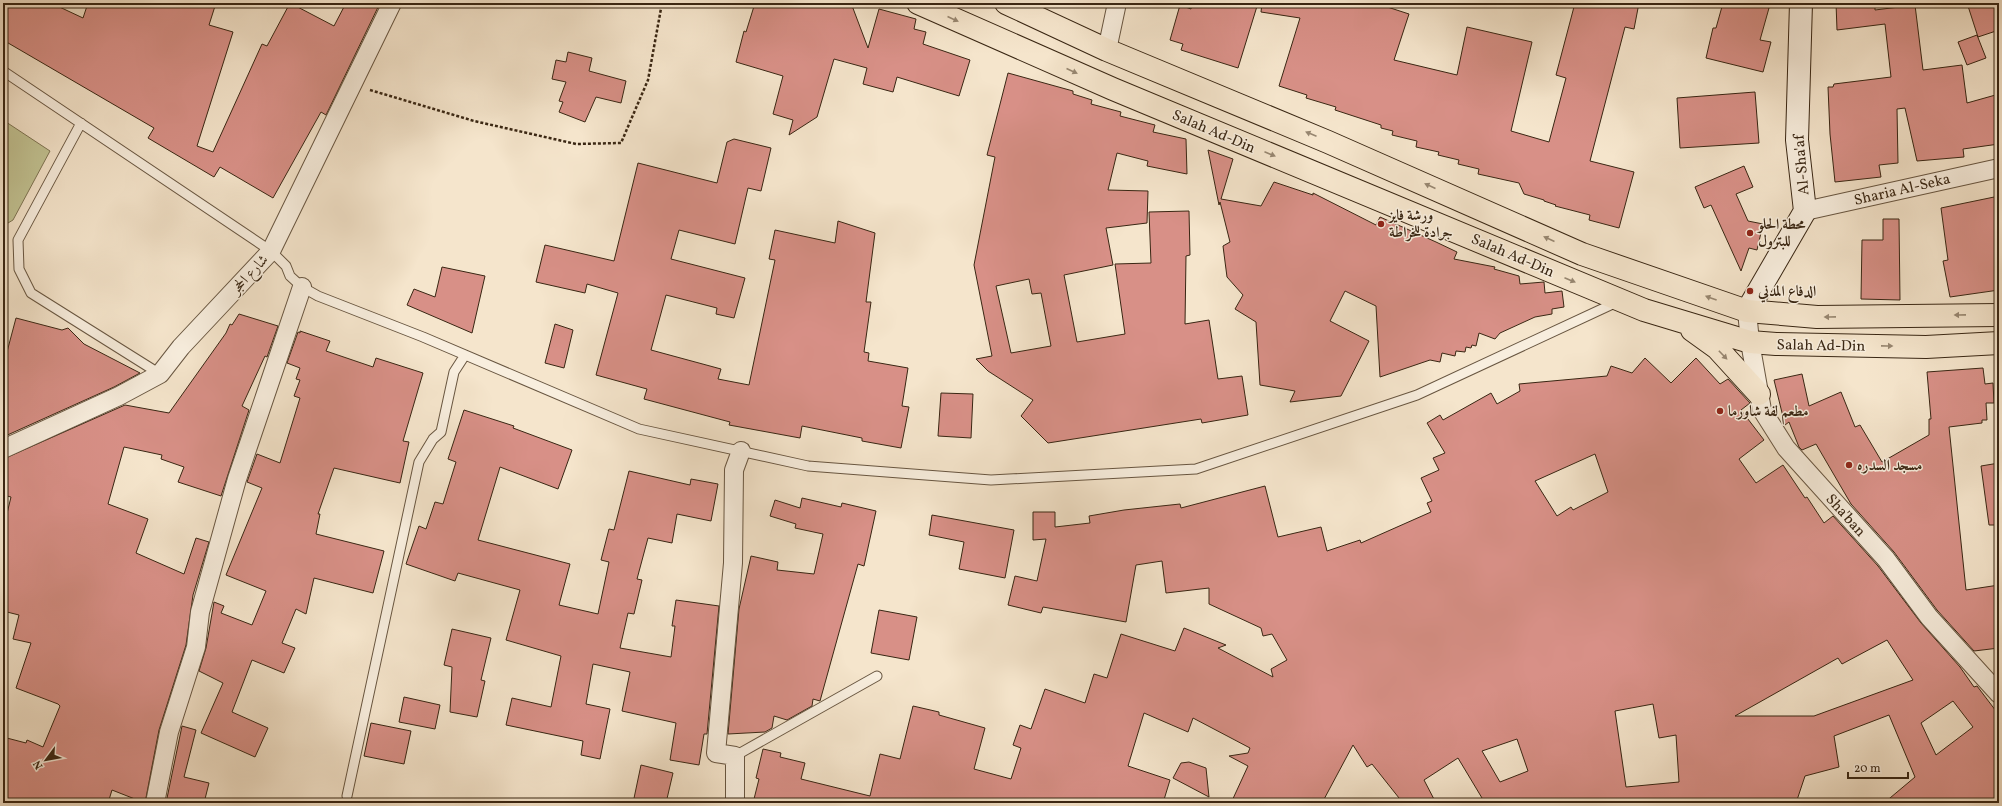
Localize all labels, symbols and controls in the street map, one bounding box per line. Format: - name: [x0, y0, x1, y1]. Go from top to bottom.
- one-way arrow: [948, 16, 960, 22]
- one-way arrow: [1067, 68, 1078, 74]
- street label: Salah Ad-Din: [1169, 105, 1258, 159]
- one-way arrow: [1305, 131, 1317, 137]
- street label: Al-Sha'af: [1789, 132, 1816, 196]
- one-way arrow: [1264, 151, 1275, 157]
- street label: Sharia Al-Seka: [1852, 169, 1953, 212]
- one-way arrow: [1425, 183, 1436, 189]
- place label: ورشة فايز جرادة للخراطة: [1387, 206, 1453, 244]
- place label: محطة الحلو للبترول: [1756, 215, 1806, 253]
- marker: ورشة فايز جرادة للخراطة: [1376, 219, 1386, 229]
- marker: محطة الحلو للبترول: [1745, 228, 1755, 238]
- street label: Salah Ad-Din: [1468, 229, 1557, 283]
- one-way arrow: [1544, 236, 1555, 242]
- street label: شارع الحجر: [225, 250, 275, 302]
- one-way arrow: [1565, 277, 1577, 283]
- place label: الدفاع المدني: [1757, 282, 1816, 303]
- marker: الدفاع المدني: [1745, 286, 1755, 296]
- one-way arrow: [1704, 294, 1716, 300]
- one-way arrow: [1954, 312, 1966, 319]
- one-way arrow: [1823, 314, 1836, 320]
- street label: Salah Ad-Din: [1776, 335, 1866, 358]
- one-way arrow: [1881, 343, 1894, 349]
- one-way arrow: [1718, 350, 1728, 360]
- place label: مطعم لفة شاورما: [1728, 402, 1809, 425]
- marker: مطعم لفة شاورما: [1715, 406, 1725, 416]
- place label: مسجد السدره: [1857, 456, 1923, 477]
- marker: مسجد السدره: [1844, 460, 1854, 470]
- street label: Sha'ban: [1820, 490, 1870, 542]
- north arrow: [26, 740, 66, 780]
- scale bar: [1848, 754, 1908, 780]
- text: N: [30, 757, 47, 772]
- text: 20 m: [1854, 761, 1881, 777]

